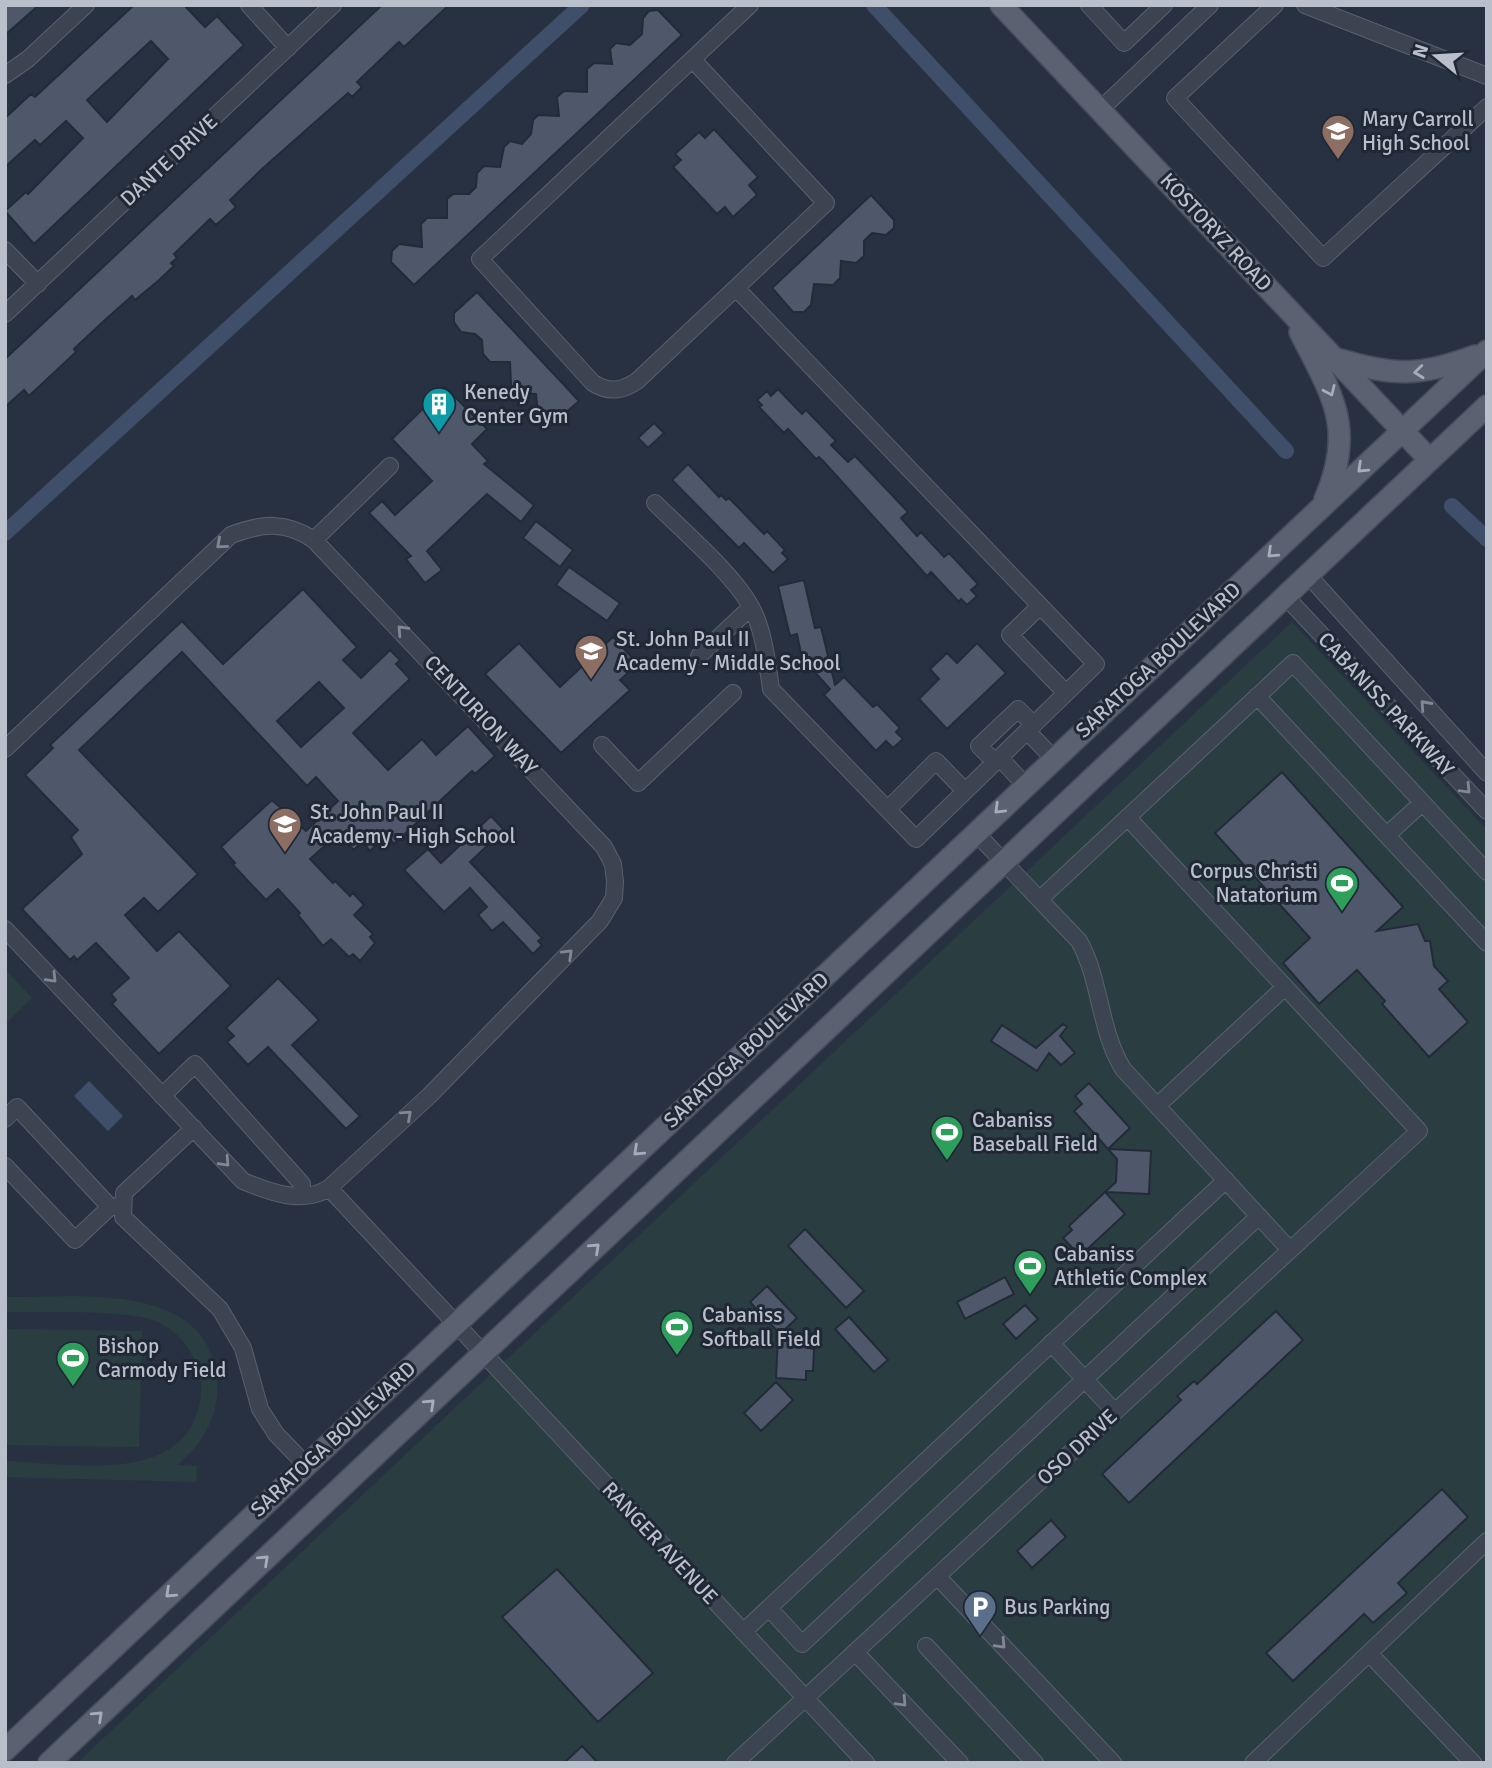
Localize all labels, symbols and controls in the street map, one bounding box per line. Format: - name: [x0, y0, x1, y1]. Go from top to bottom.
- north arrow: [1401, 21, 1471, 91]
- text: N: [1407, 41, 1434, 61]
- place label: Mary Carroll High School: [1362, 106, 1474, 156]
- street label: DANTE DRIVE: [115, 108, 223, 212]
- school or university icon: Mary Carroll High School: [1319, 112, 1357, 161]
- street label: KOSTORYZ ROAD: [1155, 167, 1277, 297]
- one-way arrow: [1413, 364, 1424, 379]
- place label: Kenedy Center Gym: [464, 379, 568, 429]
- one-way arrow: [1322, 384, 1336, 397]
- building icon: Kenedy Center Gym: [420, 385, 458, 434]
- one-way arrow: [1357, 460, 1370, 473]
- one-way arrow: [216, 536, 229, 549]
- one-way arrow: [1267, 545, 1280, 557]
- street label: SARATOGA BOULEVARD: [1070, 577, 1246, 743]
- one-way arrow: [397, 625, 410, 638]
- place label: St. John Paul II Academy - Middle School: [616, 626, 841, 676]
- street label: CABANISS PARKWAY: [1313, 627, 1460, 782]
- school or university icon: St. John Paul II Academy - Middle School: [572, 632, 610, 681]
- street label: CENTURION WAY: [419, 650, 543, 781]
- one-way arrow: [1420, 700, 1433, 713]
- one-way arrow: [1457, 781, 1470, 794]
- place label: St. John Paul II Academy - High School: [310, 799, 516, 849]
- one-way arrow: [995, 801, 1008, 814]
- school or university icon: St. John Paul II Academy - High School: [266, 805, 304, 854]
- place label: Corpus Christi Natatorium: [1190, 858, 1318, 908]
- sports icon: Corpus Christi Natatorium: [1323, 864, 1361, 913]
- one-way arrow: [560, 950, 573, 963]
- street label: SARATOGA BOULEVARD: [658, 967, 834, 1133]
- one-way arrow: [44, 970, 57, 983]
- place label: Cabaniss Baseball Field: [972, 1107, 1098, 1157]
- one-way arrow: [399, 1111, 412, 1123]
- sports icon: Cabaniss Baseball Field: [928, 1113, 966, 1162]
- one-way arrow: [633, 1142, 646, 1155]
- one-way arrow: [217, 1154, 229, 1167]
- place label: Cabaniss Athletic Complex: [1054, 1241, 1207, 1291]
- one-way arrow: [587, 1244, 600, 1256]
- sports icon: Cabaniss Athletic Complex: [1011, 1247, 1049, 1296]
- place label: Cabaniss Softball Field: [702, 1302, 821, 1352]
- sports icon: Cabaniss Softball Field: [658, 1308, 696, 1357]
- place label: Bishop Carmody Field: [98, 1333, 226, 1383]
- sports icon: Bishop Carmody Field: [54, 1339, 92, 1388]
- street label: SARATOGA BOULEVARD: [245, 1356, 421, 1522]
- one-way arrow: [422, 1400, 435, 1413]
- street label: OSO DRIVE: [1031, 1403, 1123, 1491]
- street label: RANGER AVENUE: [597, 1476, 723, 1610]
- one-way arrow: [256, 1556, 269, 1568]
- one-way arrow: [165, 1585, 178, 1598]
- parking icon: Bus Parking: [961, 1588, 999, 1637]
- place label: Bus Parking: [1004, 1594, 1110, 1620]
- one-way arrow: [992, 1636, 1005, 1649]
- one-way arrow: [894, 1694, 907, 1707]
- one-way arrow: [90, 1712, 103, 1724]

